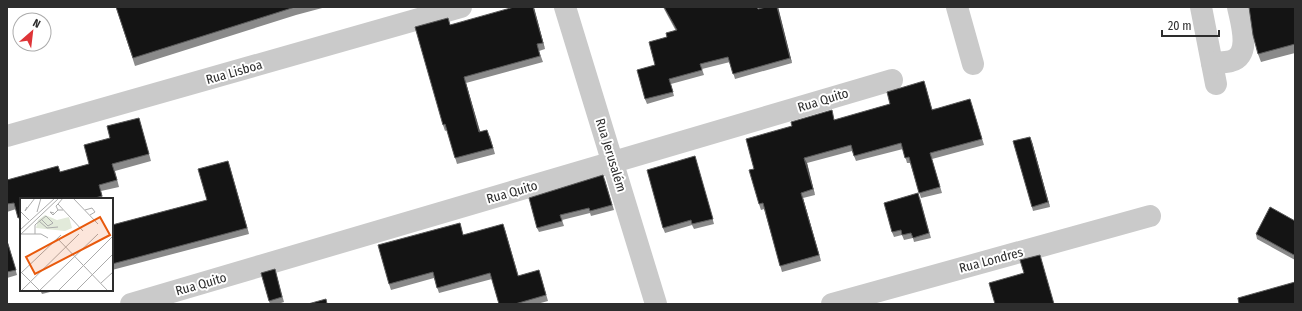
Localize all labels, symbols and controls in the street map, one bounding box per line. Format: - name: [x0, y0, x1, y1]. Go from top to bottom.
- north arrow: [12, 12, 52, 52]
- scale bar: [1162, 12, 1219, 38]
- text: N: [30, 16, 42, 31]
- text: 20 m: [1168, 19, 1192, 33]
- street label: Rua Lisboa: [204, 57, 264, 87]
- street label: Rua Quito: [796, 85, 850, 115]
- street label: Rua Jerusalém: [593, 116, 629, 194]
- street label: Rua Quito: [485, 178, 539, 206]
- inset map: [20, 198, 113, 291]
- street label: Rua Londres: [957, 244, 1025, 276]
- street label: Rua Quito: [174, 270, 228, 298]

